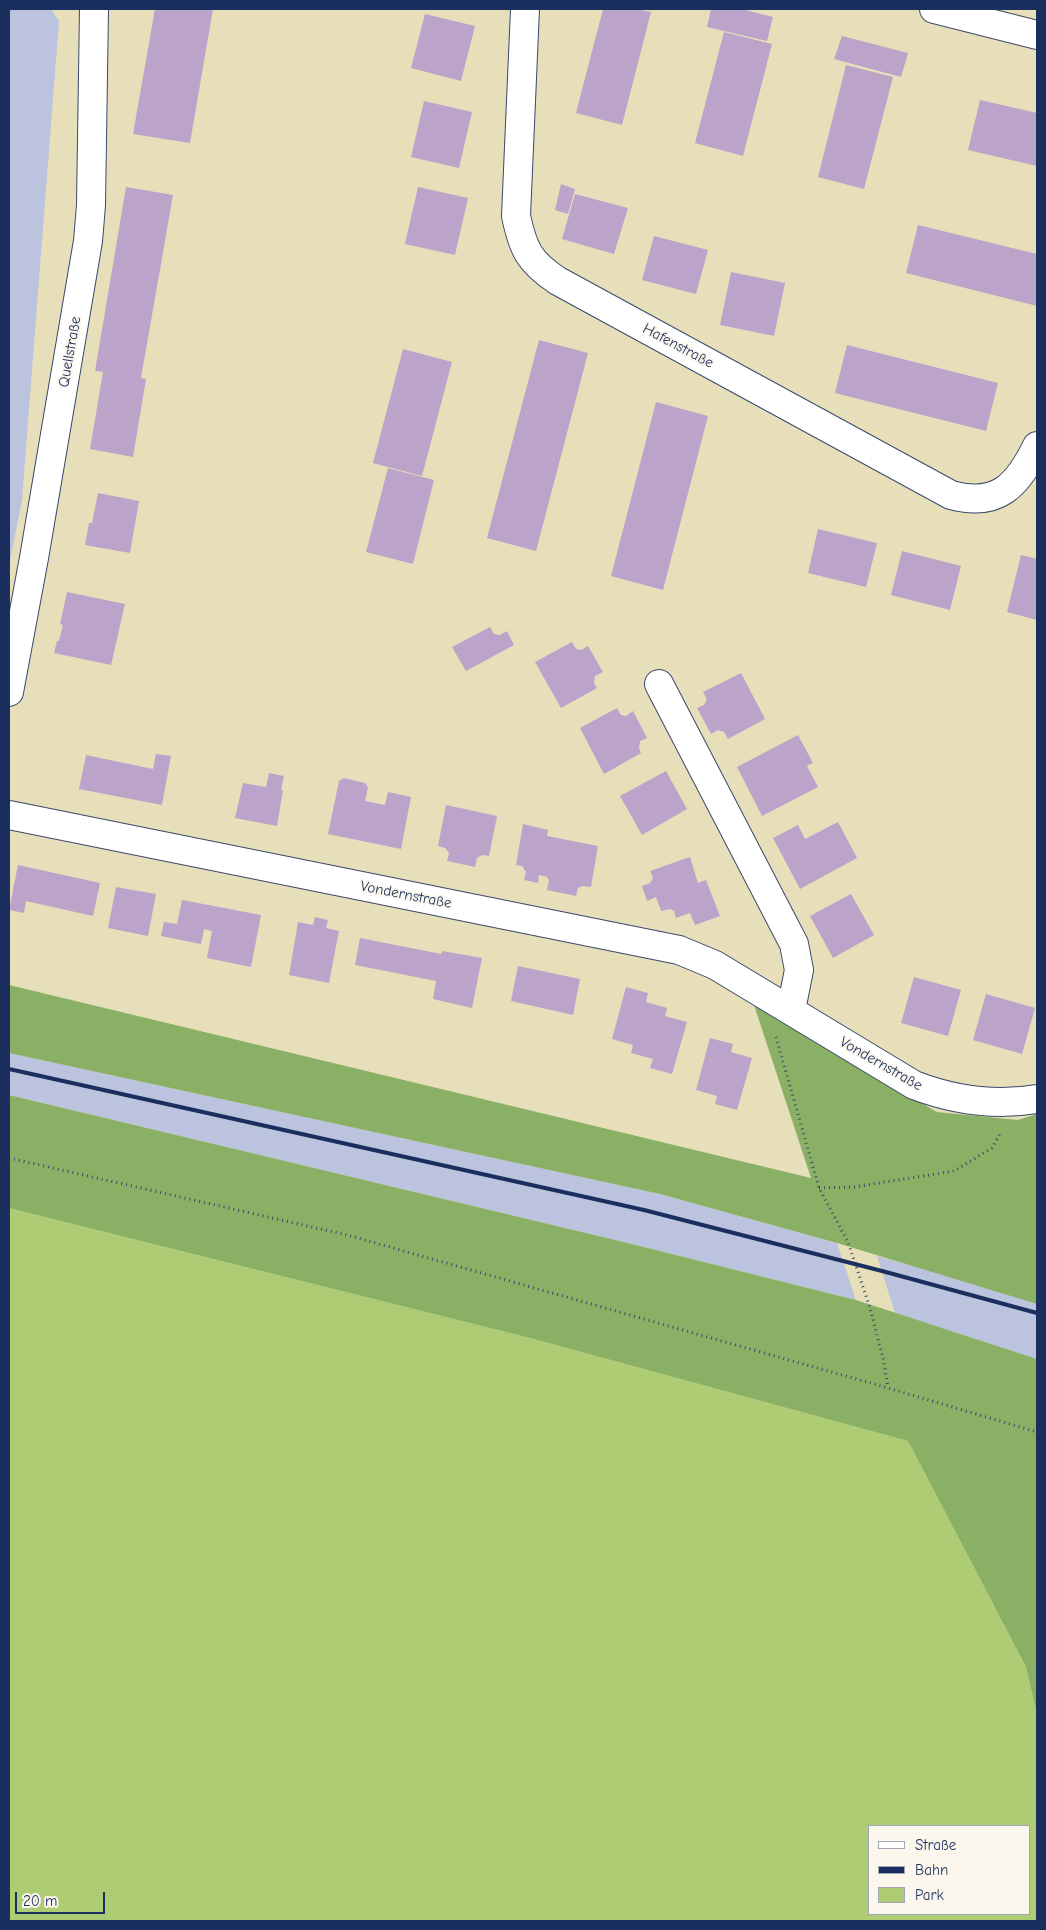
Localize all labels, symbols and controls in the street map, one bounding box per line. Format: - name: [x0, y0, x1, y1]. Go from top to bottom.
- street label: Quellstraße: [55, 315, 85, 389]
- street label: Hafenstraße: [639, 320, 717, 372]
- street label: Vondernstraße: [359, 877, 453, 913]
- street label: Vondernstraße: [836, 1033, 926, 1095]
- legend: [868, 1825, 1031, 1915]
- text: Straße: [915, 1836, 956, 1854]
- text: Bahn: [915, 1861, 948, 1879]
- scale bar: [18, 1882, 108, 1914]
- text: Park: [915, 1886, 944, 1904]
- text: 20 m: [23, 1892, 57, 1910]

